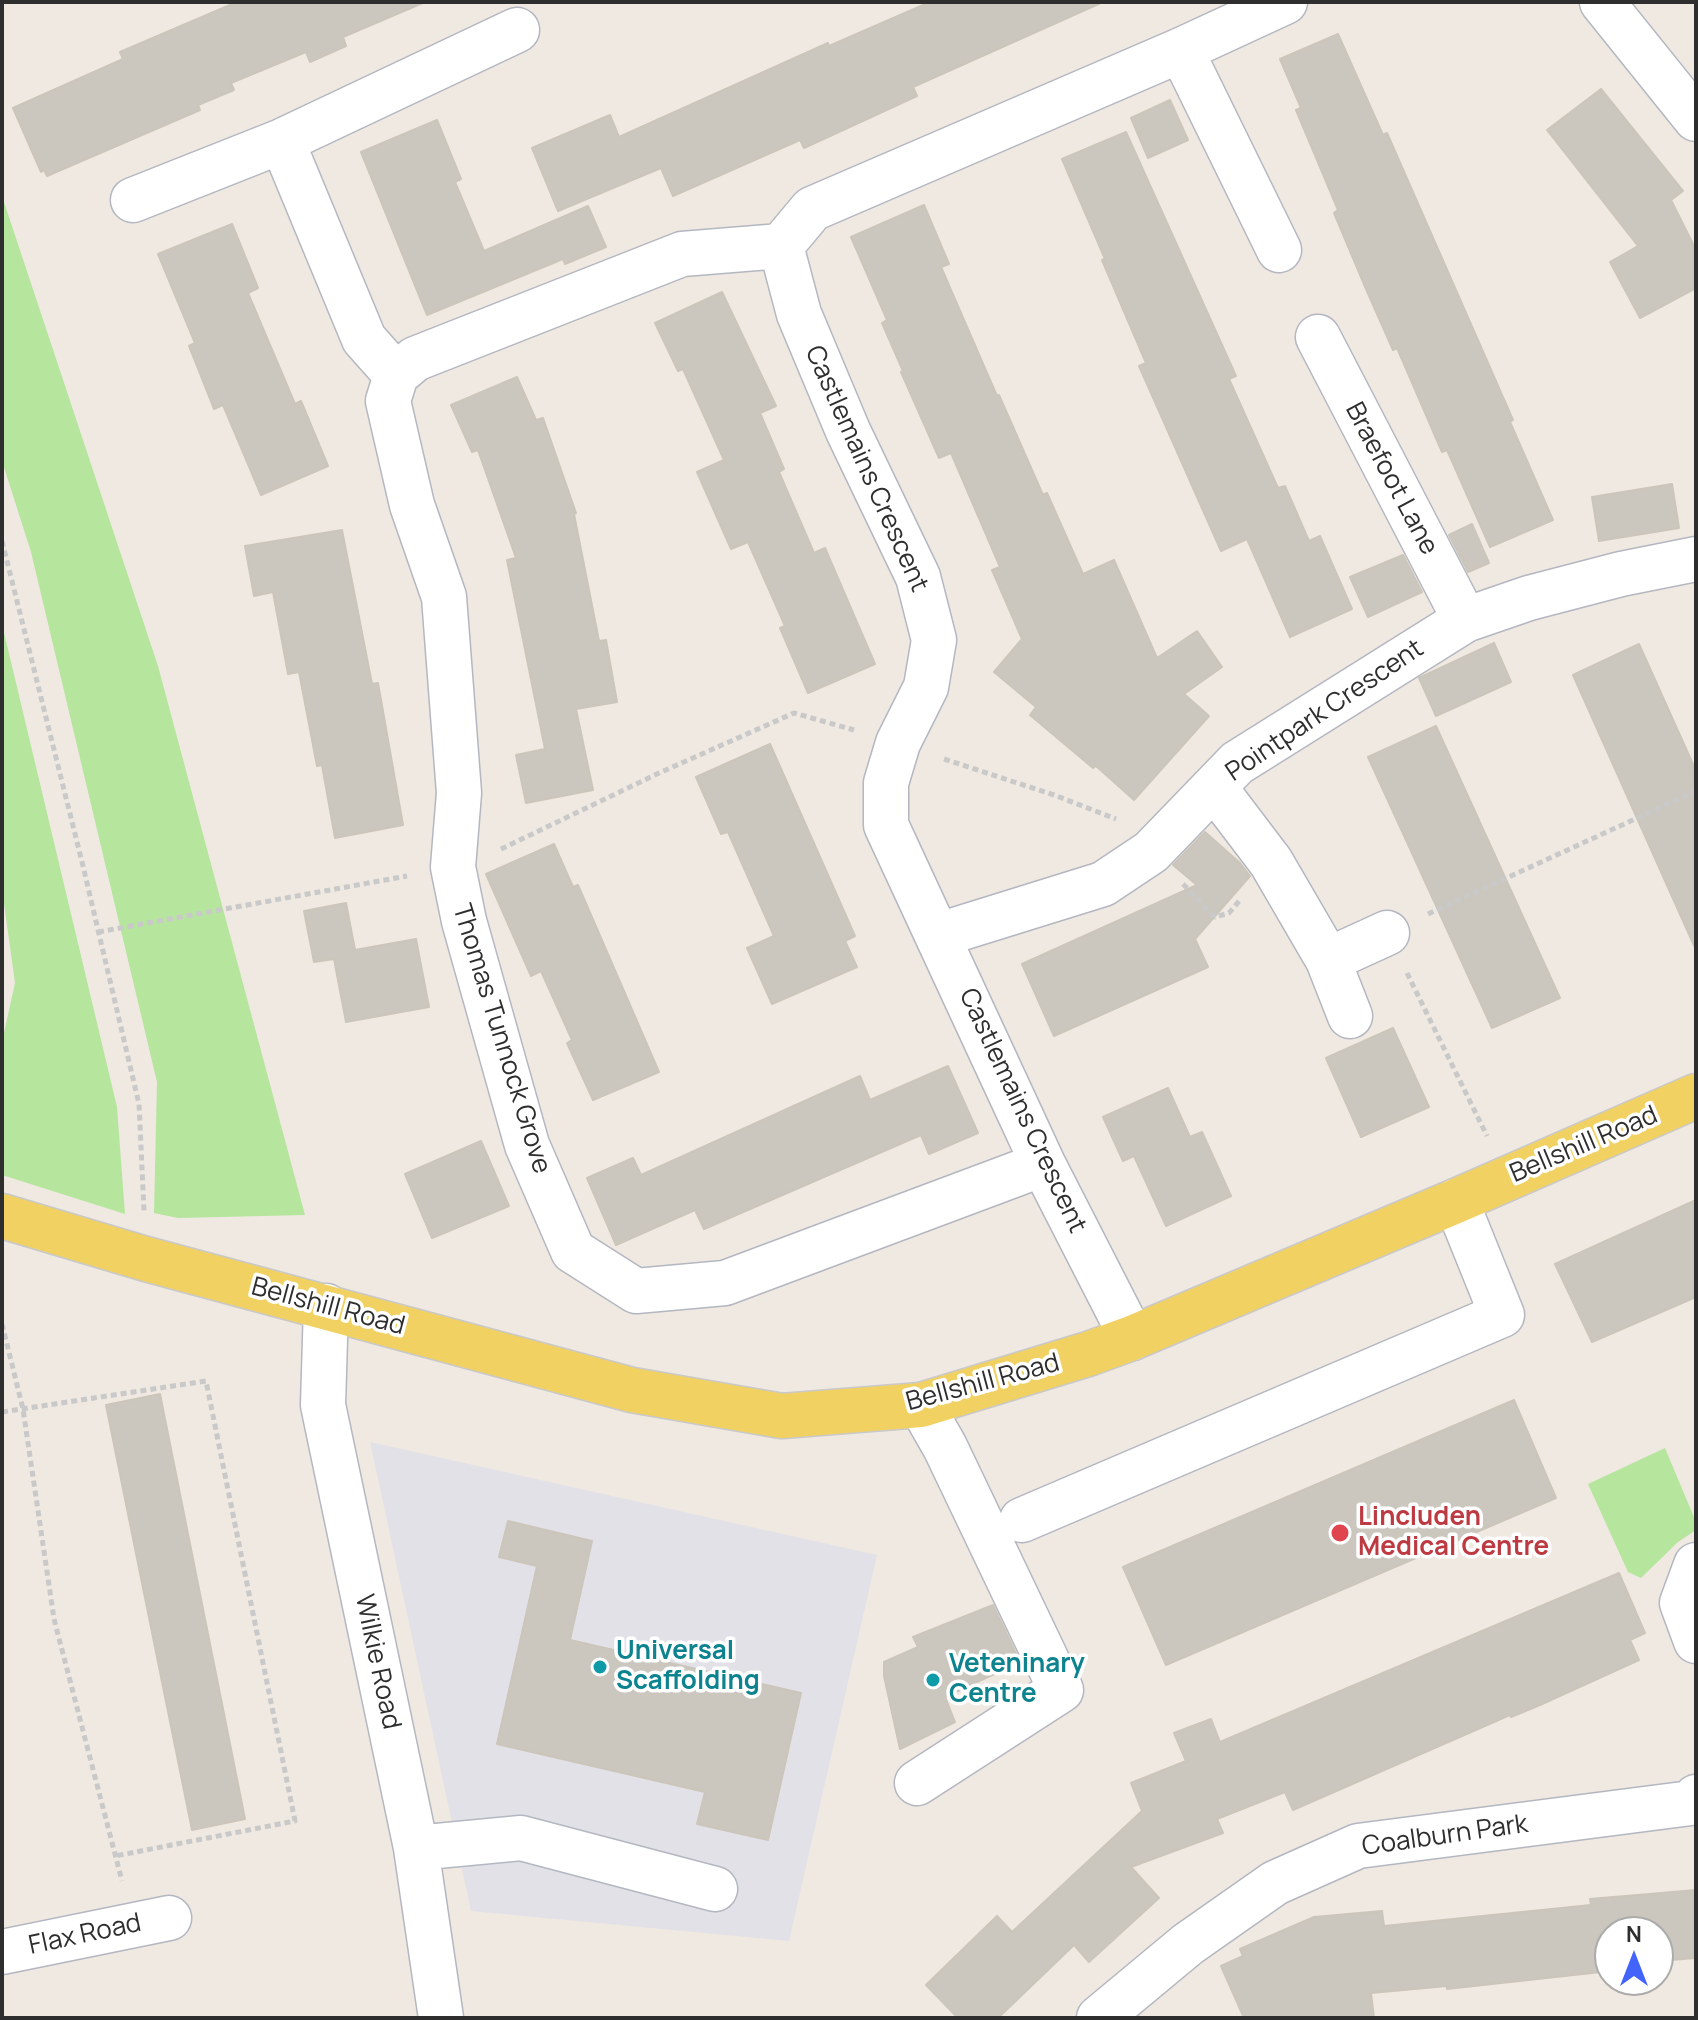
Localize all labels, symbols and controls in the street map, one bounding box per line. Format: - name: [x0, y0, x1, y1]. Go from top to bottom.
- street label: Castlemains Crescent: [798, 341, 934, 597]
- street label: Braefoot Lane: [1338, 398, 1444, 560]
- street label: Pointpark Crescent: [1220, 633, 1430, 789]
- street label: Thomas Tunnock Grove: [445, 900, 557, 1178]
- street label: Castlemains Crescent: [952, 984, 1092, 1238]
- street label: Bellshill Road: [1505, 1100, 1663, 1190]
- street label: Bellshill Road: [248, 1272, 408, 1342]
- street label: Bellshill Road: [903, 1348, 1063, 1418]
- place label: Lincluden Medical Centre: [1358, 1502, 1549, 1564]
- marker: Lincluden Medical Centre: [1329, 1522, 1351, 1544]
- street label: Wilkie Road: [348, 1592, 406, 1732]
- place label: Universal Scaffolding: [616, 1636, 760, 1698]
- place label: Veteninary Centre: [949, 1649, 1085, 1710]
- marker: Universal Scaffolding: [591, 1658, 609, 1676]
- marker: Veteninary Centre: [924, 1671, 942, 1689]
- street label: Coalburn Park: [1360, 1809, 1530, 1863]
- street label: Flax Road: [26, 1908, 144, 1962]
- north arrow: [1594, 1916, 1674, 1996]
- text: N: [1626, 1919, 1642, 1949]

